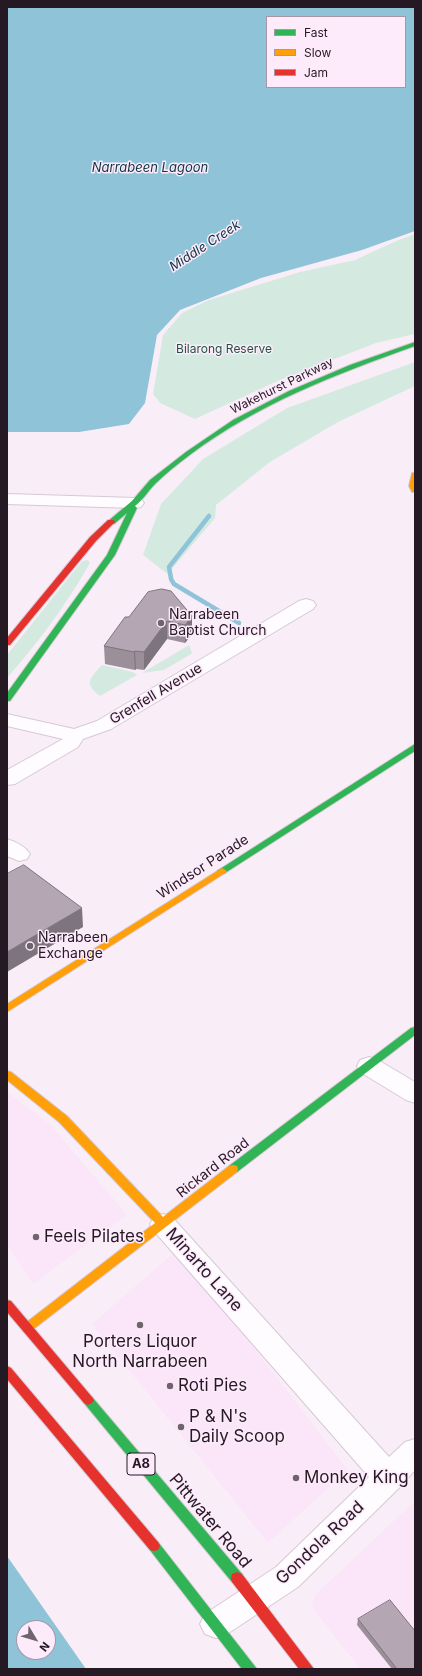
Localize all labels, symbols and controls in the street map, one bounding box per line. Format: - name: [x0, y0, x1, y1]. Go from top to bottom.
- legend: [266, 16, 406, 88]
- text: Fast: [304, 25, 328, 40]
- text: Slow: [304, 45, 331, 60]
- text: Jam: [304, 65, 328, 80]
- water label: Narrabeen Lagoon: [92, 160, 208, 176]
- water label: Middle Creek: [167, 217, 243, 275]
- park label: Bilarong Reserve: [176, 342, 272, 356]
- street label: Wakehurst Parkway: [228, 355, 336, 417]
- place label: Narrabeen Baptist Church: [169, 607, 267, 640]
- marker: Narrabeen Baptist Church: [156, 618, 166, 628]
- street label: Grenfell Avenue: [107, 660, 205, 728]
- street label: Windsor Parade: [154, 831, 252, 903]
- place label: Narrabeen Exchange: [38, 930, 108, 962]
- marker: Narrabeen Exchange: [25, 941, 35, 951]
- street label: Rickard Road: [173, 1135, 253, 1201]
- street label: Minarto Lane: [161, 1224, 247, 1316]
- place label: Feels Pilates: [44, 1227, 144, 1247]
- marker: Feels Pilates: [31, 1232, 41, 1242]
- marker: Porters Liquor North Narrabeen: [135, 1320, 145, 1330]
- place label: Porters Liquor North Narrabeen: [72, 1332, 208, 1372]
- place label: Roti Pies: [178, 1376, 247, 1396]
- marker: Roti Pies: [165, 1381, 175, 1391]
- place label: P & N's Daily Scoop: [189, 1407, 285, 1447]
- marker: P & N's Daily Scoop: [176, 1422, 186, 1432]
- road number: A8: [127, 1453, 155, 1475]
- place label: Monkey King: [304, 1468, 409, 1488]
- street label: Pittwater Road: [165, 1470, 255, 1572]
- marker: Monkey King: [291, 1473, 301, 1483]
- street label: Gondola Road: [272, 1497, 368, 1589]
- north arrow: [16, 1620, 56, 1660]
- text: N: [37, 1639, 53, 1654]

